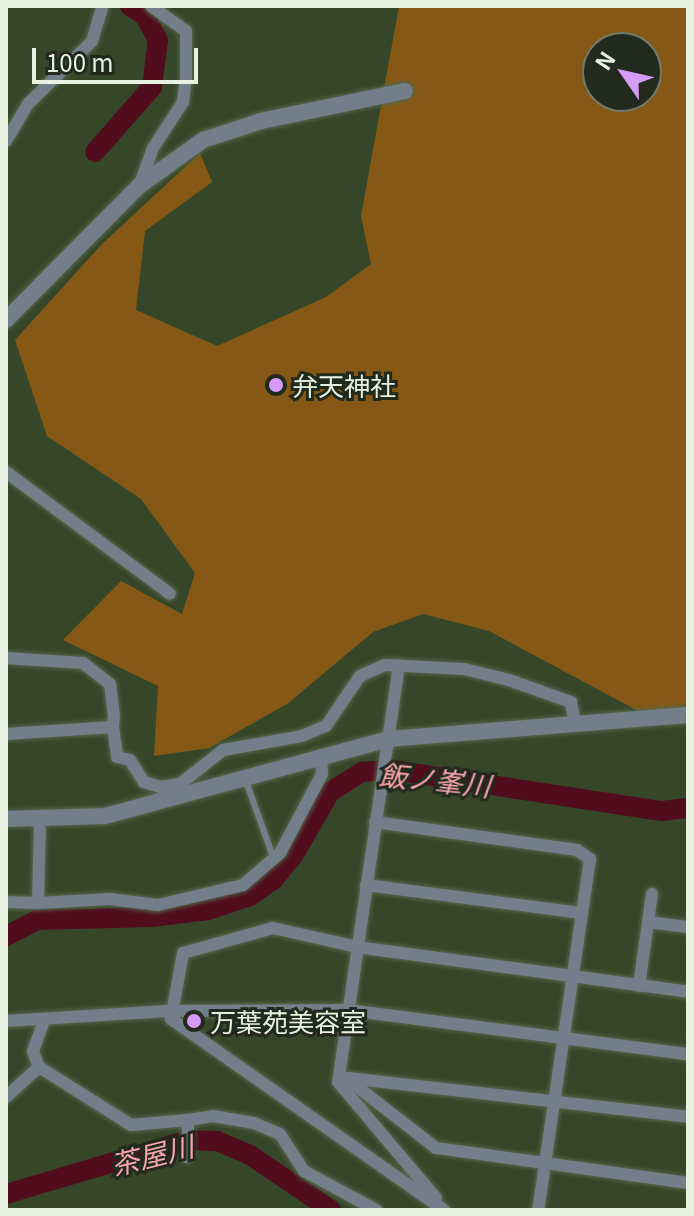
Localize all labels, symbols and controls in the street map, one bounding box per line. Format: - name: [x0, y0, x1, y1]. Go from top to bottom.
- scale bar: [36, 32, 202, 82]
- north arrow: [582, 32, 662, 112]
- text: 100 m: [46, 44, 114, 79]
- text: N: [586, 44, 622, 75]
- place label: 弁天神社: [292, 369, 396, 401]
- marker: 弁天神社: [267, 376, 285, 394]
- water label: 飯ノ峯川: [378, 756, 492, 802]
- place label: 万葉苑美容室: [210, 1005, 366, 1037]
- marker: 万葉苑美容室: [185, 1012, 203, 1030]
- water label: 茶屋川: [107, 1128, 197, 1180]

